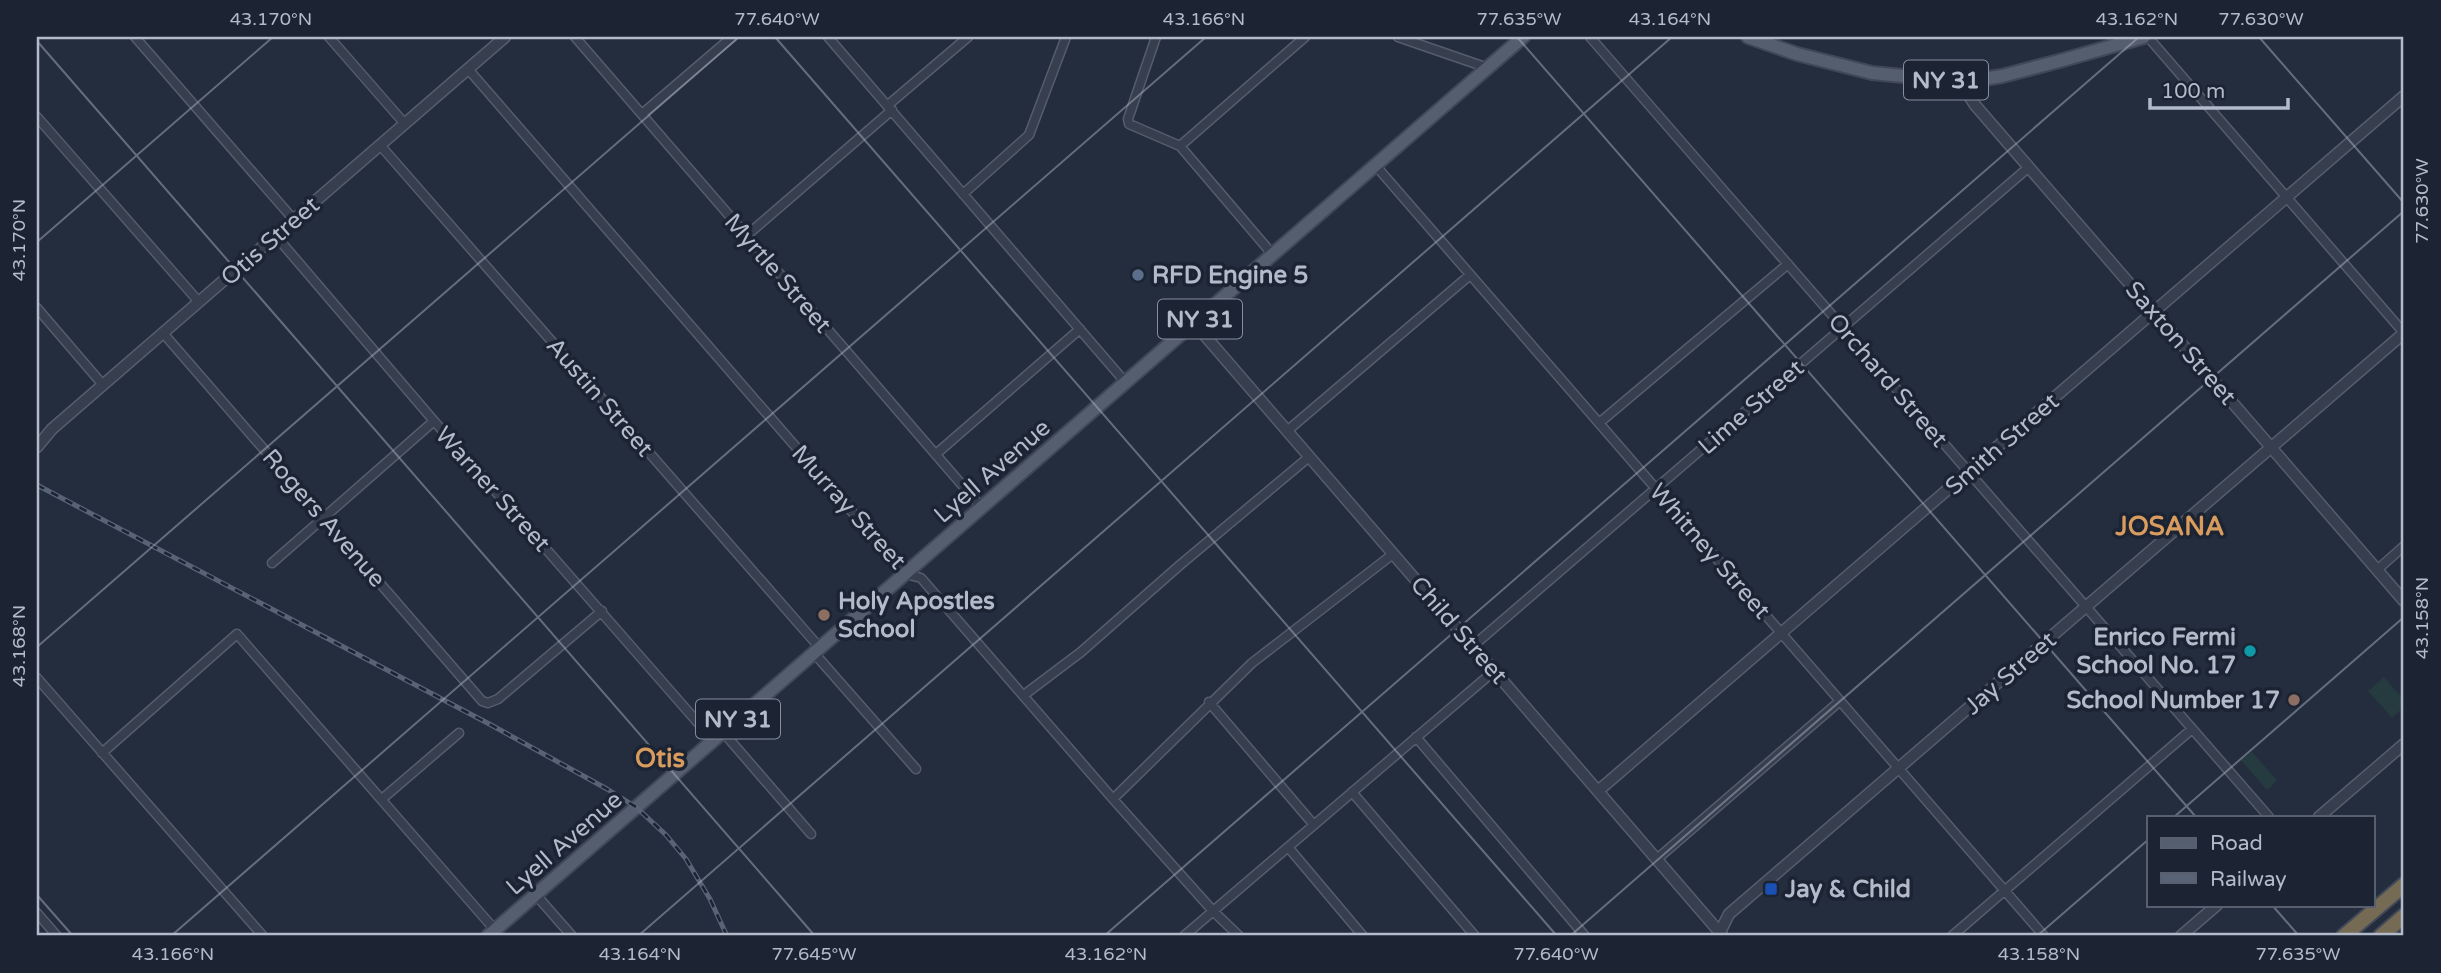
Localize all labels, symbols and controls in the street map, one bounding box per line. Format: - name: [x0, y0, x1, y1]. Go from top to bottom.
- text: 43.170°N: [230, 8, 312, 30]
- text: 77.640°W: [734, 8, 820, 30]
- text: 43.166°N: [1163, 8, 1245, 30]
- text: 77.635°W: [1477, 8, 1561, 30]
- text: 43.164°N: [1629, 8, 1711, 30]
- text: 43.162°N: [2096, 8, 2178, 30]
- text: 77.630°W: [2218, 8, 2304, 30]
- road number: NY 31: [1904, 60, 1988, 100]
- scale bar: [2150, 66, 2289, 110]
- text: 100 m: [2161, 79, 2225, 104]
- text: 77.630°W: [2411, 158, 2433, 244]
- street label: Otis Street: [215, 191, 325, 292]
- text: 43.170°N: [8, 199, 30, 281]
- street label: Myrtle Street: [718, 208, 837, 339]
- place label: RFD Engine 5: [1152, 261, 1308, 290]
- marker: RFD Engine 5: [1130, 267, 1146, 283]
- street label: Saxton Street: [2119, 276, 2242, 411]
- road number: NY 31: [1158, 300, 1242, 338]
- street label: Orchard Street: [1822, 307, 1954, 453]
- street label: Austin Street: [540, 332, 659, 463]
- street label: Lime Street: [1693, 354, 1810, 461]
- street label: Smith Street: [1940, 387, 2065, 502]
- street label: Lyell Avenue: [928, 413, 1056, 530]
- street label: Warner Street: [429, 421, 556, 558]
- street label: Murray Street: [785, 439, 912, 575]
- street label: Rogers Avenue: [256, 443, 391, 593]
- street label: Whitney Street: [1643, 478, 1776, 625]
- district label: JOSANA: [2115, 511, 2224, 542]
- street label: Child Street: [1404, 571, 1513, 690]
- text: 43.158°N: [2411, 577, 2433, 659]
- place label: Holy Apostles School: [838, 587, 995, 644]
- text: 43.168°N: [8, 605, 30, 687]
- marker: Holy Apostles School: [816, 607, 832, 623]
- place label: Enrico Fermi School No. 17: [2076, 623, 2236, 680]
- street label: Jay Street: [1958, 626, 2062, 721]
- marker: Enrico Fermi School No. 17: [2242, 643, 2258, 659]
- place label: School Number 17: [2066, 686, 2280, 715]
- marker: School Number 17: [2286, 692, 2302, 708]
- road number: NY 31: [696, 699, 780, 738]
- district label: Otis: [635, 743, 685, 774]
- street label: Lyell Avenue: [500, 785, 628, 902]
- legend: [2147, 816, 2374, 906]
- text: Road: [2210, 831, 2263, 856]
- text: Railway: [2210, 867, 2287, 892]
- place label: Jay & Child: [1784, 875, 1911, 904]
- marker: Jay & Child: [1763, 881, 1779, 897]
- text: 43.166°N: [132, 943, 214, 965]
- text: 43.164°N: [599, 943, 681, 965]
- text: 77.645°W: [772, 943, 856, 965]
- text: 43.162°N: [1065, 943, 1147, 965]
- text: 77.640°W: [1513, 943, 1599, 965]
- text: 43.158°N: [1998, 943, 2080, 965]
- text: 77.635°W: [2256, 943, 2340, 965]

